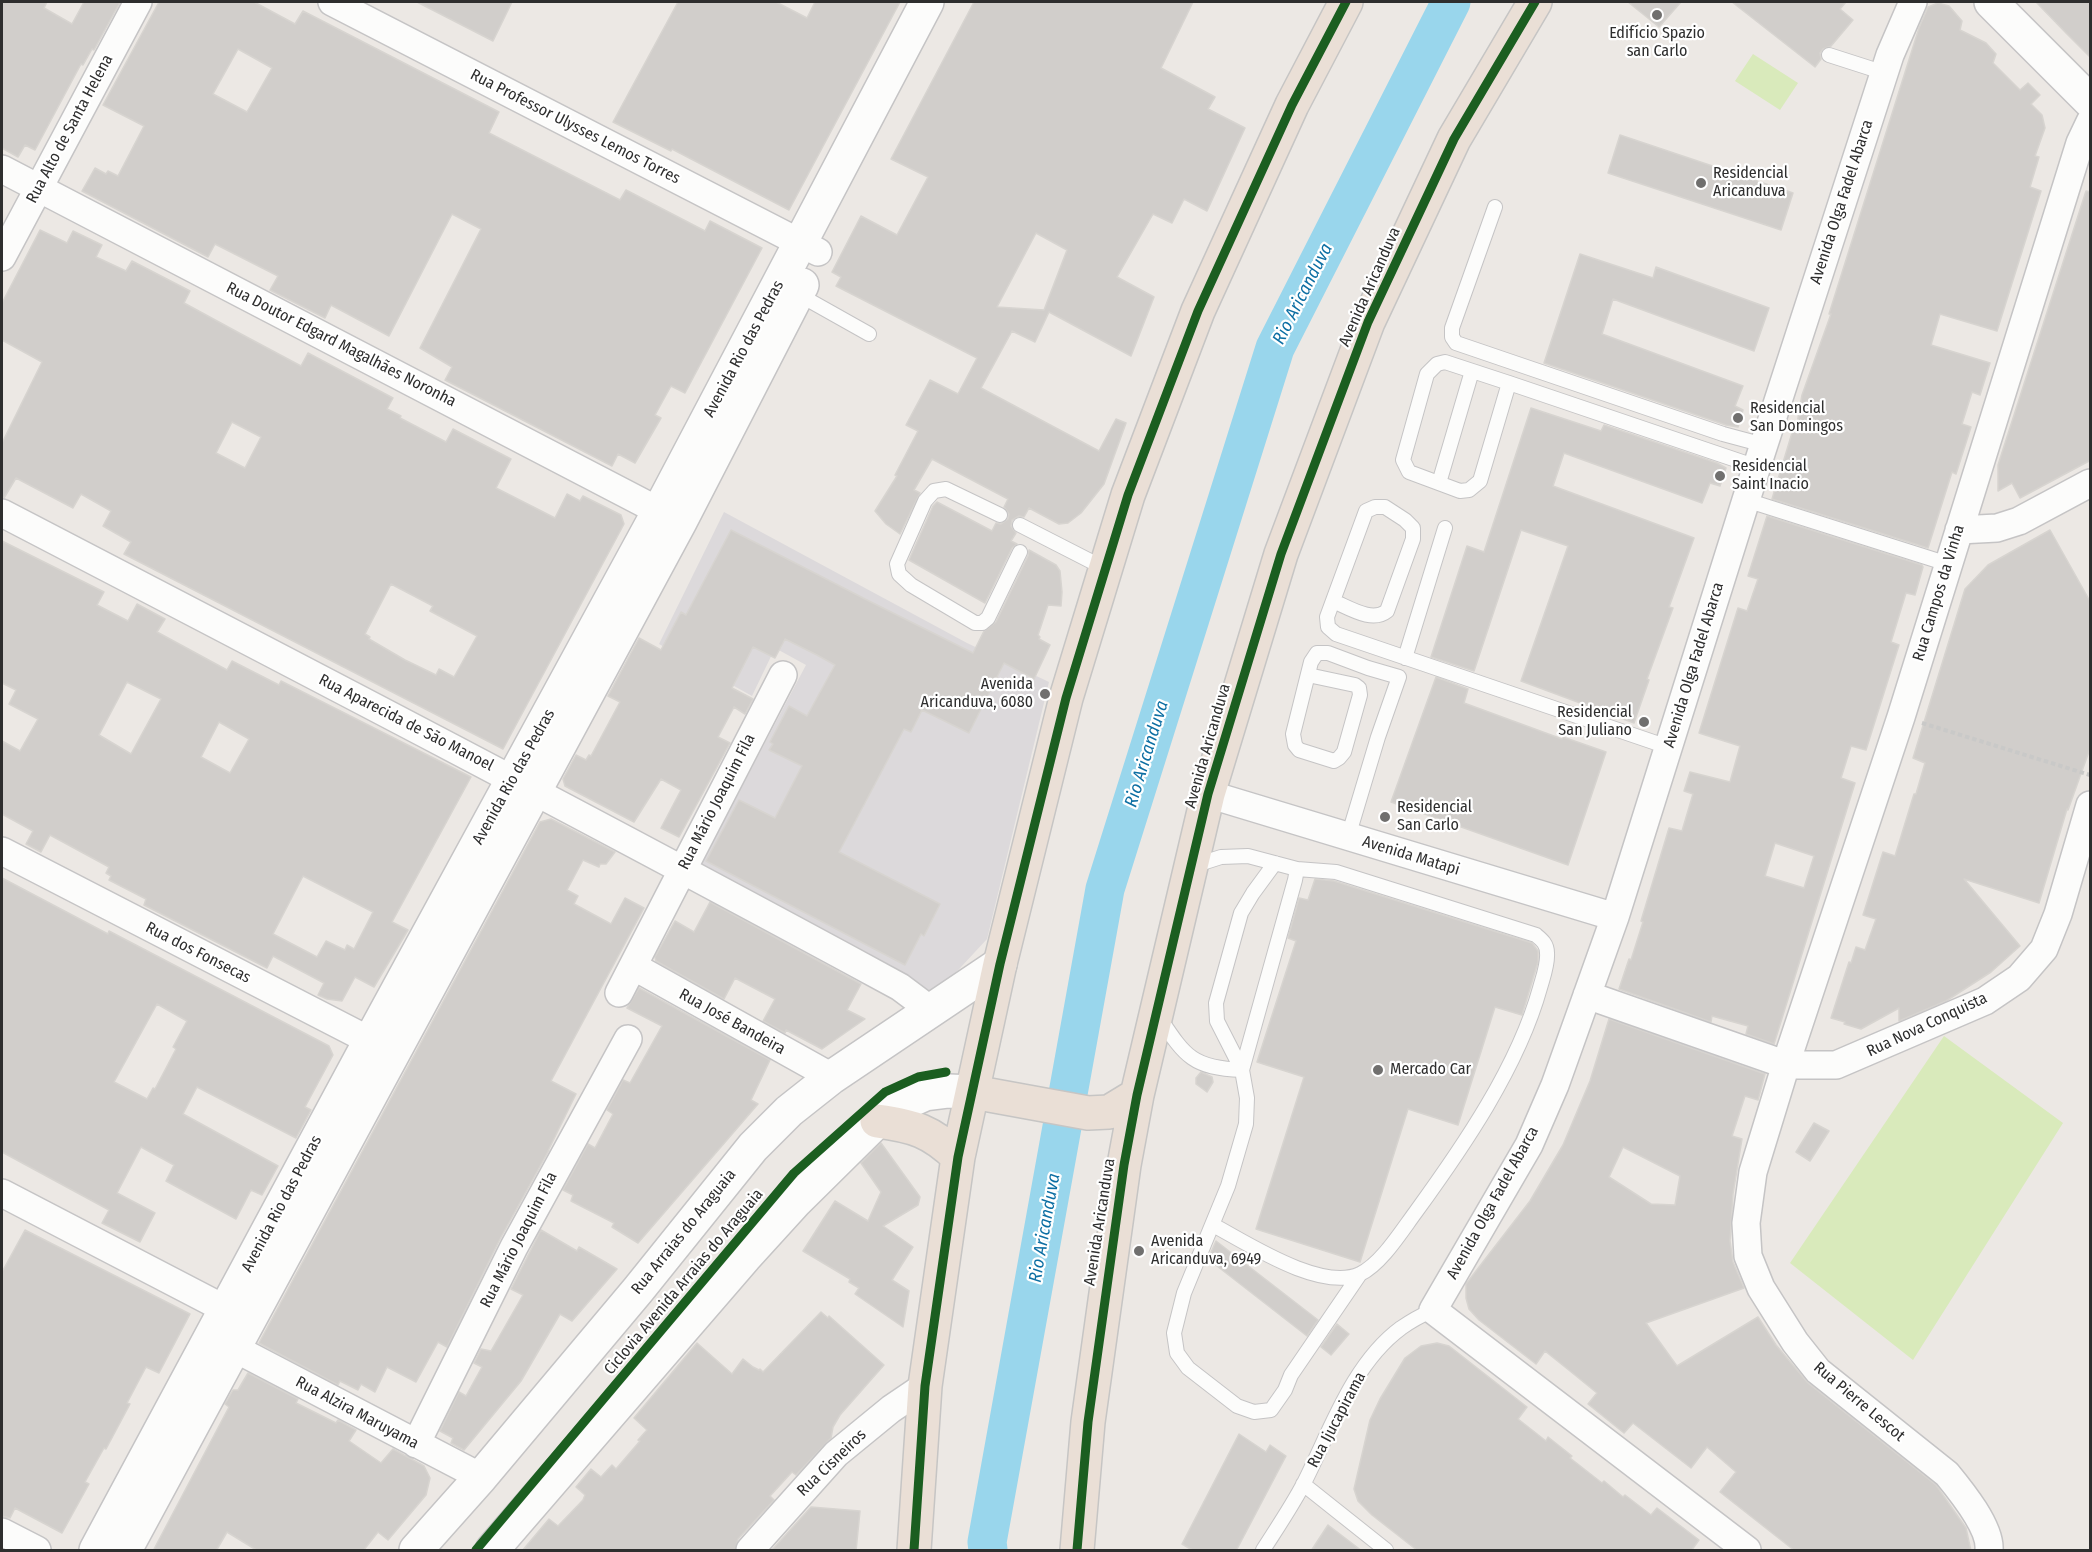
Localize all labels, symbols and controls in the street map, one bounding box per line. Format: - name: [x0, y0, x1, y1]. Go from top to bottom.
- marker: Edifício Spazio san Carlo: [1650, 8, 1664, 22]
- place label: Edifício Spazio san Carlo: [1609, 24, 1705, 62]
- street label: Rua Alto de Santa Helena: [23, 51, 117, 207]
- street label: Rua Professor Ulysses Lemos Torres: [467, 66, 683, 188]
- street label: Avenida Olga Fadel Abarca: [1806, 117, 1878, 287]
- place label: Residencial Aricanduva: [1713, 164, 1788, 202]
- marker: Residencial Aricanduva: [1694, 176, 1708, 190]
- street label: Avenida Aricanduva: [1335, 224, 1405, 350]
- water label: Rio Aricanduva: [1268, 240, 1338, 348]
- street label: Avenida Rio das Pedras: [700, 277, 788, 421]
- street label: Rua Doutor Edgard Magalhães Noronha: [223, 279, 459, 411]
- place label: Residencial San Domingos: [1750, 399, 1843, 437]
- marker: Residencial San Domingos: [1731, 411, 1745, 425]
- place label: Residencial Saint Inacio: [1732, 457, 1809, 495]
- marker: Residencial Saint Inacio: [1713, 469, 1727, 483]
- street label: Rua Campos da Vinha: [1909, 523, 1969, 663]
- street label: Avenida Olga Fadel Abarca: [1660, 580, 1728, 750]
- street label: Rua Aparecida de São Manoel: [315, 670, 497, 776]
- place label: Avenida Aricanduva, 6080: [921, 675, 1033, 713]
- street label: Avenida Aricanduva: [1181, 682, 1235, 810]
- marker: Avenida Aricanduva, 6080: [1038, 687, 1052, 701]
- water label: Rio Aricanduva: [1121, 698, 1173, 810]
- place label: Residencial San Juliano: [1557, 703, 1632, 741]
- street label: Avenida Rio das Pedras: [469, 706, 559, 848]
- marker: Residencial San Juliano: [1637, 715, 1651, 729]
- street label: Rua Mário Joaquim Fila: [674, 731, 760, 873]
- place label: Residencial San Carlo: [1397, 798, 1472, 836]
- marker: Residencial San Carlo: [1378, 810, 1392, 824]
- street label: Avenida Matapi: [1360, 832, 1462, 880]
- street label: Rua dos Fonsecas: [142, 918, 254, 988]
- street label: Rua José Bandeira: [676, 985, 788, 1059]
- street label: Rua Nova Conquista: [1864, 989, 1990, 1061]
- place label: Mercado Car: [1390, 1060, 1471, 1080]
- marker: Mercado Car: [1371, 1063, 1385, 1077]
- street label: Avenida Olga Fadel Abarca: [1443, 1123, 1543, 1283]
- street label: Avenida Rio das Pedras: [238, 1132, 326, 1276]
- street label: Avenida Aricanduva: [1080, 1157, 1120, 1287]
- street label: Rua Arraias do Araguaia: [628, 1166, 740, 1298]
- street label: Rua Mário Joaquim Fila: [476, 1169, 562, 1311]
- water label: Rio Aricanduva: [1025, 1172, 1065, 1284]
- street label: Ciclovia Avenida Arraias do Araguaia: [600, 1185, 768, 1379]
- place label: Avenida Aricanduva, 6949: [1151, 1232, 1261, 1270]
- marker: Avenida Aricanduva, 6949: [1132, 1244, 1146, 1258]
- street label: Rua Pierre Lescot: [1810, 1358, 1908, 1446]
- street label: Rua Ijucapirama: [1304, 1369, 1370, 1471]
- street label: Rua Alzira Maruyama: [292, 1372, 422, 1454]
- street label: Rua Cisneiros: [794, 1425, 870, 1501]

